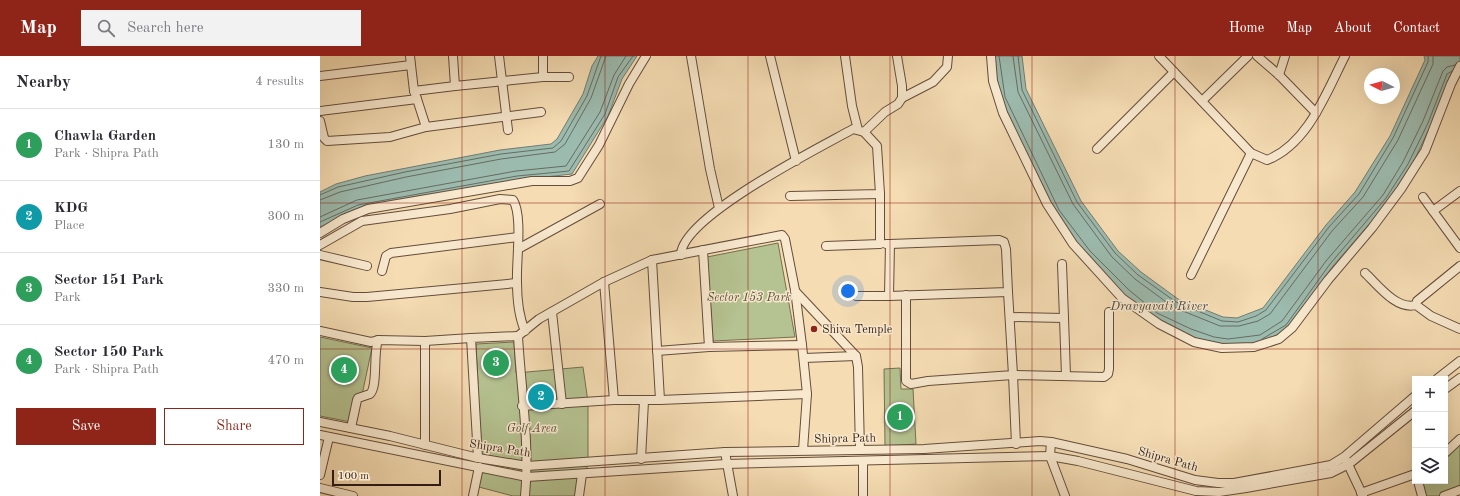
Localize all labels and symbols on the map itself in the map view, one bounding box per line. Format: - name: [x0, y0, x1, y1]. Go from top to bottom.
- north arrow: [1364, 68, 1400, 104]
- your location: [838, 281, 858, 301]
- park label: Sector 153 Park: [707, 291, 791, 304]
- water label: Dravyavati River: [1109, 300, 1208, 313]
- marker: Shiva Temple: [809, 324, 819, 334]
- place label: Shiva Temple: [822, 324, 893, 336]
- pin: 3: [483, 348, 509, 378]
- pin: 4: [331, 355, 357, 385]
- pin: 2: [528, 382, 554, 412]
- pin: 1: [887, 402, 913, 432]
- park label: Golf Area: [507, 423, 558, 435]
- street label: Shipra Path: [814, 432, 877, 446]
- street label: Shipra Path: [468, 438, 532, 460]
- street label: Shipra Path: [1136, 446, 1200, 474]
- scale bar: [332, 468, 441, 487]

